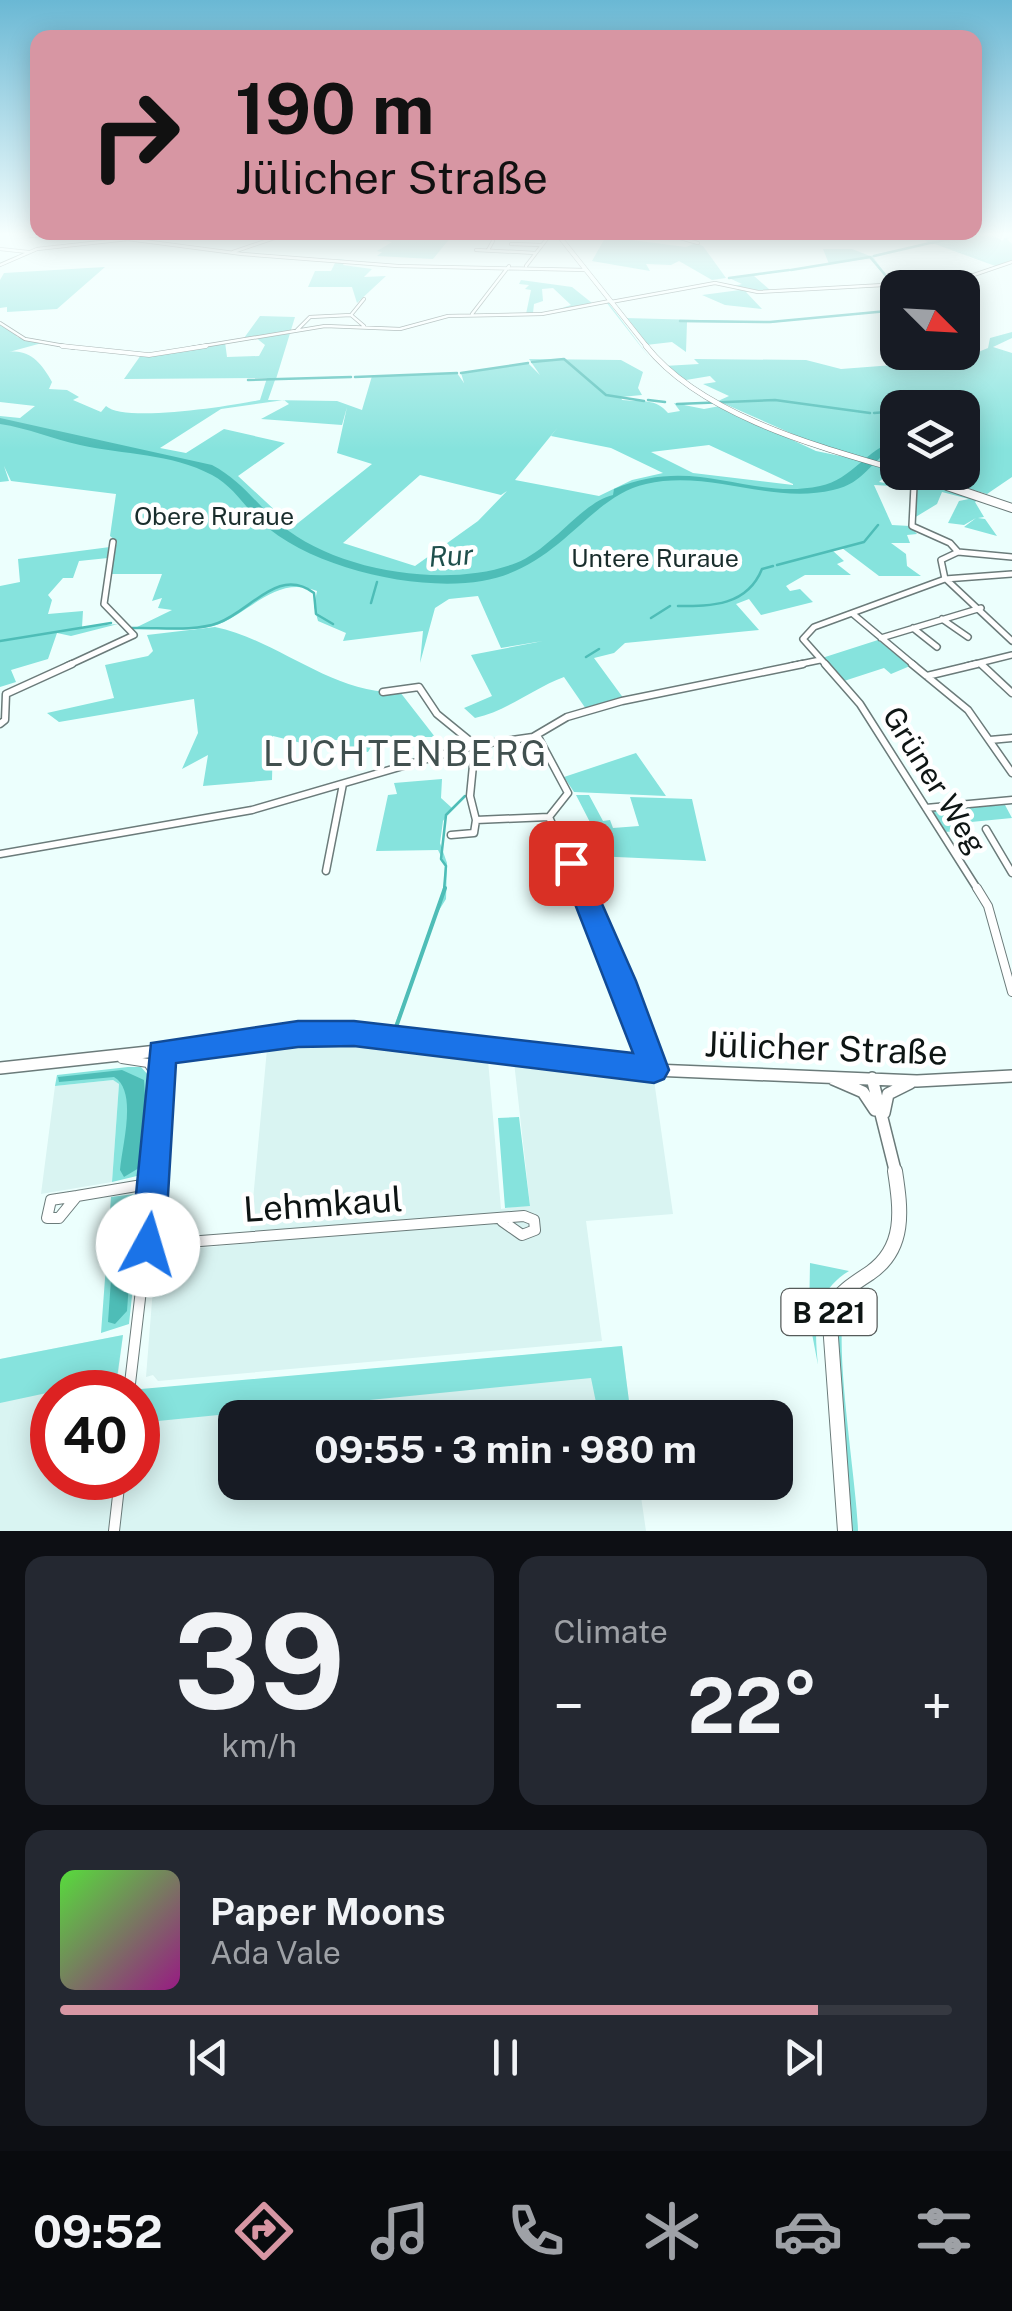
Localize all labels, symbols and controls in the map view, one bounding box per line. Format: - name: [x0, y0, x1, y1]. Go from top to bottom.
- text: 190 m: [235, 67, 434, 150]
- icon: right: [70, 70, 200, 200]
- text: Jülicher Straße: [235, 151, 548, 204]
- north arrow: [880, 270, 980, 370]
- map controls: [880, 270, 980, 490]
- button: layers: [880, 390, 980, 490]
- park label: Obere Ruraue: [134, 501, 294, 531]
- water label: Rur: [428, 537, 475, 573]
- park label: Untere Ruraue: [571, 543, 739, 573]
- street label: Grüner Weg: [876, 700, 994, 860]
- district label: LUCHTENBERG: [263, 733, 549, 774]
- pin: [529, 821, 614, 906]
- icon: arrive: [544, 836, 599, 891]
- street label: Jülicher Straße: [704, 1023, 948, 1073]
- street label: Lehmkaul: [242, 1178, 404, 1230]
- position arrow: [96, 1193, 200, 1297]
- road number: B 221: [782, 1289, 876, 1335]
- speed limit sign: 40: [30, 1370, 160, 1500]
- text: 09:55 · 3 min · 980 m: [314, 1427, 697, 1472]
- text: 39: [173, 1586, 345, 1738]
- text: Climate: [554, 1613, 668, 1650]
- text: 22°: [687, 1662, 818, 1750]
- text: −: [554, 1674, 584, 1738]
- text: +: [922, 1674, 952, 1738]
- text: km/h: [222, 1727, 297, 1764]
- text: Paper Moons: [210, 1889, 445, 1934]
- text: Ada Vale: [210, 1934, 341, 1971]
- icon: previous: [181, 2030, 236, 2085]
- icon: pause: [478, 2030, 533, 2085]
- icon: next: [776, 2030, 831, 2085]
- icon: directions: [229, 2196, 299, 2266]
- icon: music: [365, 2196, 435, 2266]
- icon: phone: [501, 2196, 571, 2266]
- icon: climate: [637, 2196, 707, 2266]
- icon: car: [773, 2196, 843, 2266]
- icon: filters: [909, 2196, 979, 2266]
- text: 09:52: [33, 2205, 163, 2258]

